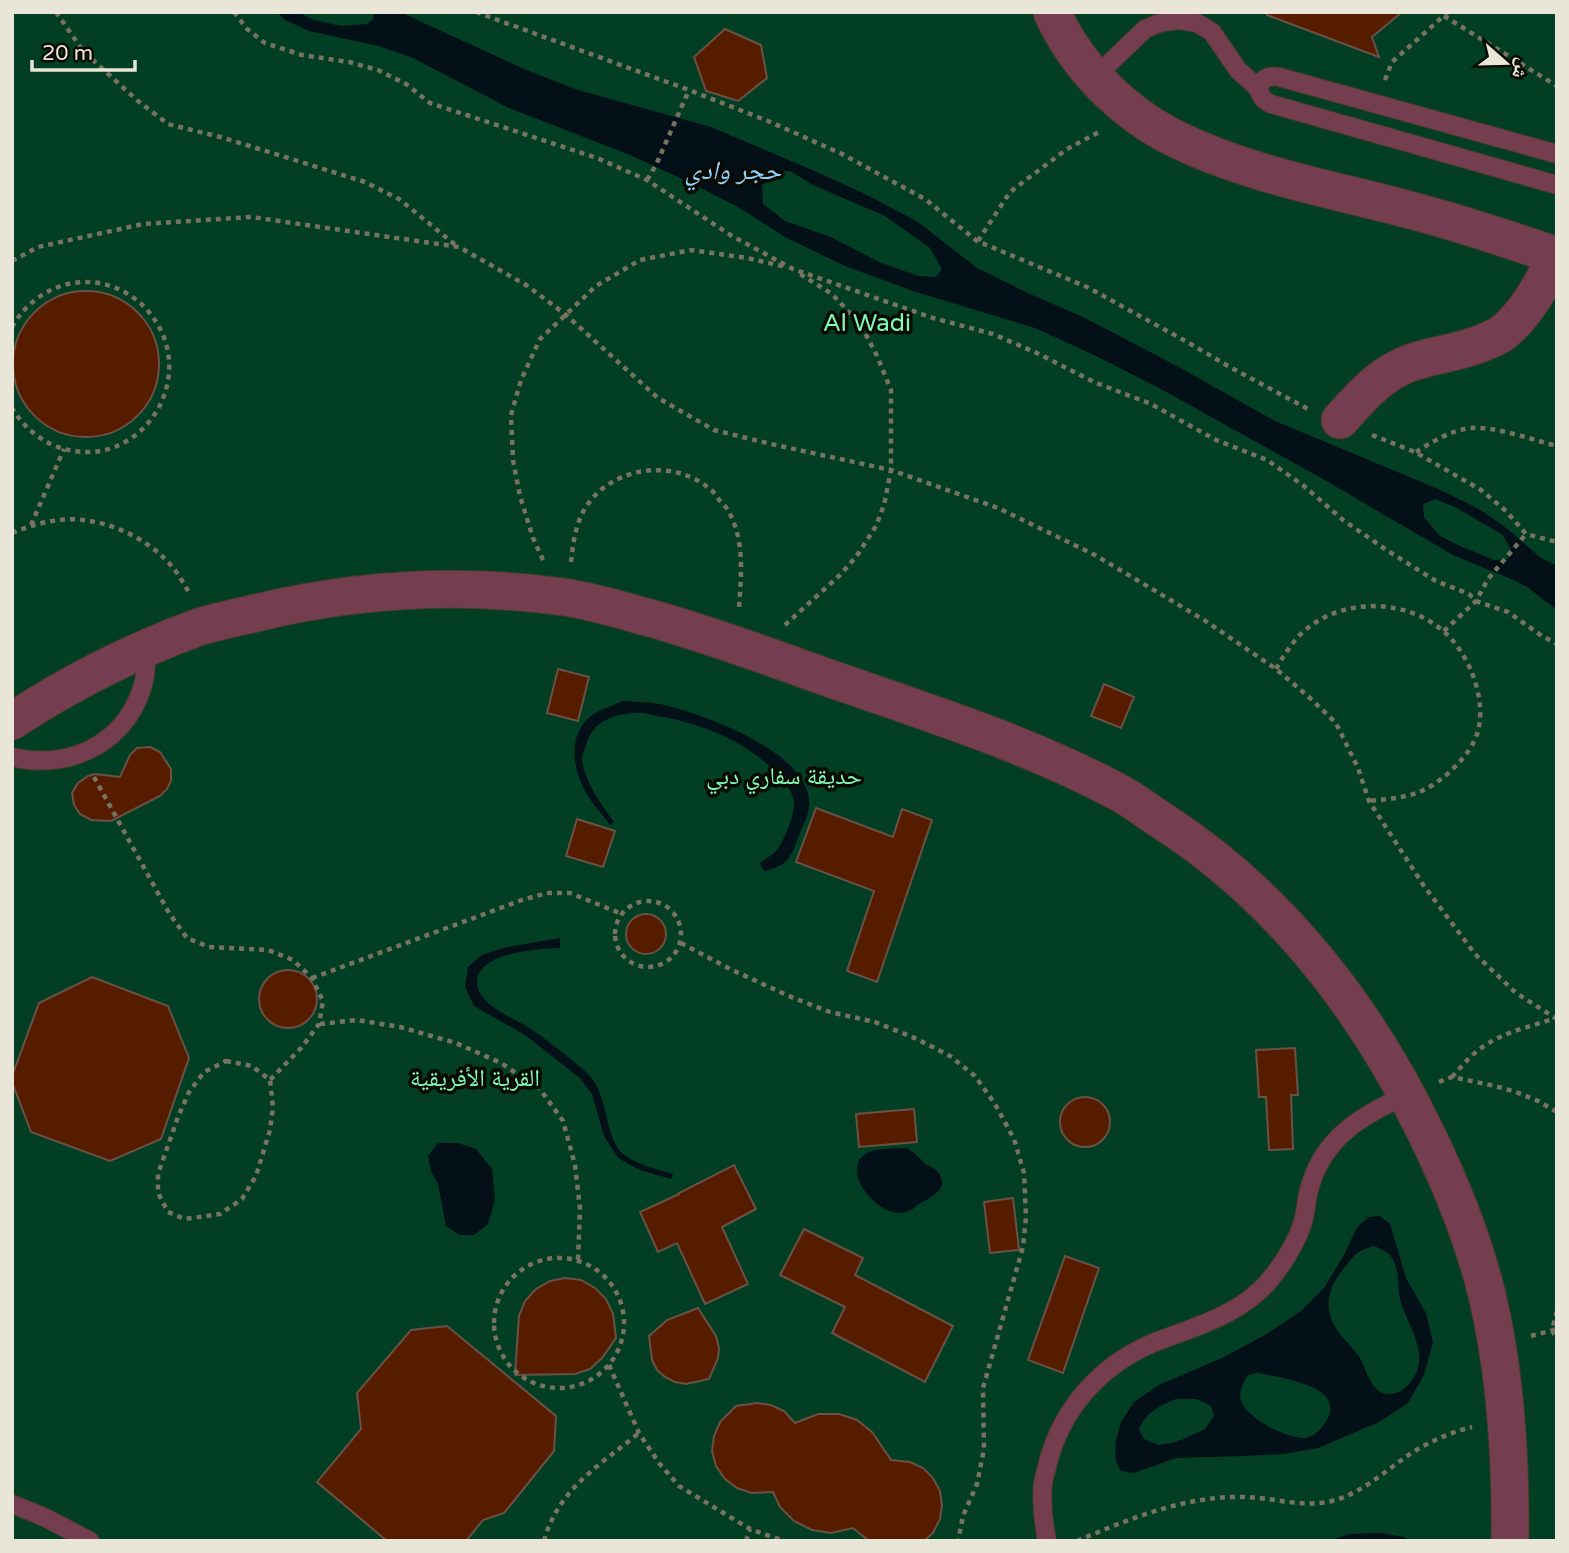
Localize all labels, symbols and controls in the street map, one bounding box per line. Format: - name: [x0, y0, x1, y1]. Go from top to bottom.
- scale bar: [32, 28, 135, 72]
- north arrow: [1471, 28, 1541, 98]
- text: 20 m: [42, 41, 93, 66]
- text: ش: [1507, 55, 1535, 82]
- water label: حجر وادي: [685, 155, 782, 191]
- park label: Al Wadi: [823, 309, 911, 338]
- park label: حديقة سفاري دبي: [706, 762, 862, 795]
- park label: القرية الأفريقية: [410, 1064, 540, 1093]

